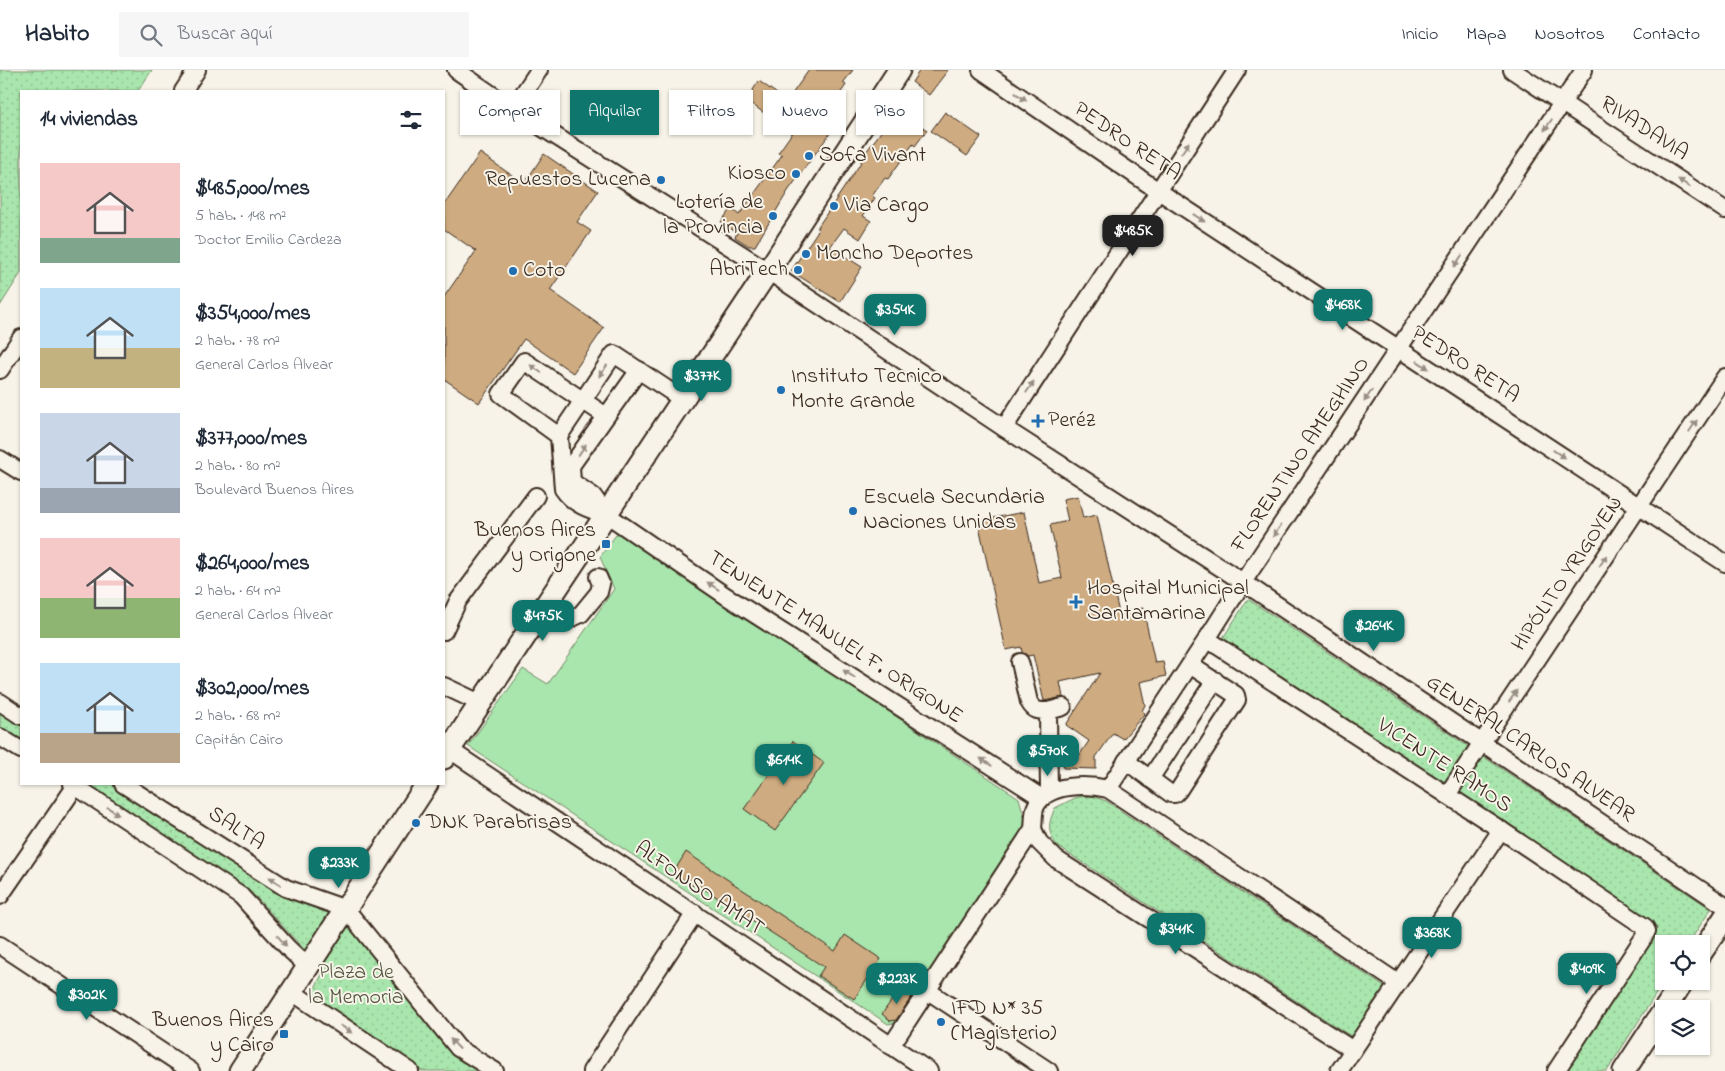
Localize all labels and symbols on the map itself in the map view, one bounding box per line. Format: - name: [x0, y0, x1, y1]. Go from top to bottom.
- street label: RIVADAVIA: [1593, 88, 1695, 170]
- one-way arrow: [1014, 93, 1028, 102]
- street label: PEDRO RETA: [1067, 94, 1187, 190]
- one-way arrow: [1543, 119, 1553, 132]
- place label: Sofa Vivant: [819, 140, 927, 172]
- one-way arrow: [1181, 141, 1190, 155]
- marker: Sofa Vivant: [803, 150, 815, 162]
- place label: Kiosco: [728, 158, 786, 190]
- place label: Repuestos Lucena: [485, 164, 651, 196]
- marker: Kiosco: [790, 168, 802, 180]
- marker: Repuestos Lucena: [655, 174, 667, 186]
- one-way arrow: [1678, 178, 1691, 188]
- place label: Lotería de la Provincia: [663, 187, 763, 244]
- place label: Via Cargo: [843, 190, 929, 223]
- marker: Via Cargo: [828, 200, 840, 212]
- marker: Lotería de la Provincia: [767, 210, 779, 222]
- one-way arrow: [1193, 213, 1206, 223]
- pin: $485K: [1098, 214, 1168, 257]
- place label: Moncho Deportes: [816, 238, 973, 270]
- marker: Moncho Deportes: [800, 248, 812, 260]
- place label: AbriTech: [709, 254, 788, 286]
- one-way arrow: [1453, 254, 1463, 267]
- place label: Coto: [523, 255, 565, 287]
- marker: AbriTech: [792, 264, 804, 276]
- marker: Coto: [507, 265, 519, 277]
- pin: $468K: [1308, 288, 1378, 331]
- pin: $354K: [860, 294, 930, 336]
- street label: PEDRO RETA: [1404, 318, 1526, 412]
- street label: FLORENTINO AMEGHINO: [1223, 351, 1379, 560]
- pin: $377K: [667, 360, 737, 402]
- one-way arrow: [1416, 360, 1430, 370]
- place label: Instituto Tecnico Monte Grande: [791, 361, 942, 418]
- one-way arrow: [530, 364, 543, 374]
- one-way arrow: [598, 364, 608, 378]
- one-way arrow: [1026, 380, 1035, 394]
- marker: Instituto Tecnico Monte Grande: [775, 384, 787, 396]
- one-way arrow: [1363, 389, 1373, 403]
- place label: Peréz: [1048, 405, 1096, 437]
- marker: Peréz: [1032, 415, 1044, 427]
- one-way arrow: [1688, 419, 1698, 432]
- one-way arrow: [577, 443, 587, 457]
- one-way arrow: [1552, 449, 1565, 459]
- place label: Escuela Secundaria Naciones Unidas: [863, 482, 1045, 539]
- street label: HIPÓLITO YRIGOYEN: [1504, 490, 1632, 658]
- marker: Escuela Secundaria Naciones Unidas: [847, 505, 859, 517]
- place label: Buenos Aires y Origone: [473, 515, 596, 573]
- one-way arrow: [1272, 524, 1282, 537]
- marker: Buenos Aires y Origone: [600, 538, 612, 550]
- street label: TENIENTE MANUEL F. ORIGONE: [701, 543, 969, 733]
- one-way arrow: [1598, 554, 1608, 568]
- place label: Hospital Municipal Santamarina: [1087, 573, 1249, 630]
- one-way arrow: [706, 581, 719, 591]
- marker: Hospital Municipal Santamarina: [1069, 595, 1083, 609]
- pin: $475K: [508, 600, 578, 642]
- pin: $264K: [1339, 610, 1409, 652]
- street label: GENERAL CARLOS ALVEAR: [1419, 667, 1642, 831]
- one-way arrow: [843, 669, 856, 679]
- one-way arrow: [1508, 690, 1518, 703]
- street label: VICENTE RAMOS: [1370, 710, 1518, 822]
- pin: $570K: [1013, 734, 1083, 777]
- pin: $614K: [749, 744, 819, 786]
- one-way arrow: [979, 757, 993, 767]
- street label: SALTA: [201, 799, 271, 859]
- one-way arrow: [106, 806, 120, 815]
- place label: DNK Parabrisas: [425, 807, 572, 839]
- marker: DNK Parabrisas: [410, 817, 422, 829]
- street label: ALFONSO AMAT: [628, 834, 771, 945]
- pin: $233K: [304, 846, 374, 889]
- one-way arrow: [269, 876, 282, 886]
- pin: $341K: [1141, 912, 1211, 955]
- pin: $368K: [1397, 916, 1467, 959]
- one-way arrow: [276, 935, 288, 947]
- pin: $409K: [1552, 952, 1622, 995]
- park label: Plaza de la Memoria: [308, 957, 404, 1014]
- pin: $223K: [862, 962, 932, 1005]
- pin: $302K: [52, 978, 122, 1021]
- place label: IFD N* 35 (Magisterio): [951, 993, 1056, 1051]
- place label: Buenos Aires y Cairo: [151, 1005, 274, 1063]
- marker: IFD N* 35 (Magisterio): [935, 1016, 947, 1028]
- one-way arrow: [340, 1024, 353, 1034]
- marker: Buenos Aires y Cairo: [278, 1028, 290, 1040]
- one-way arrow: [450, 1037, 461, 1050]

